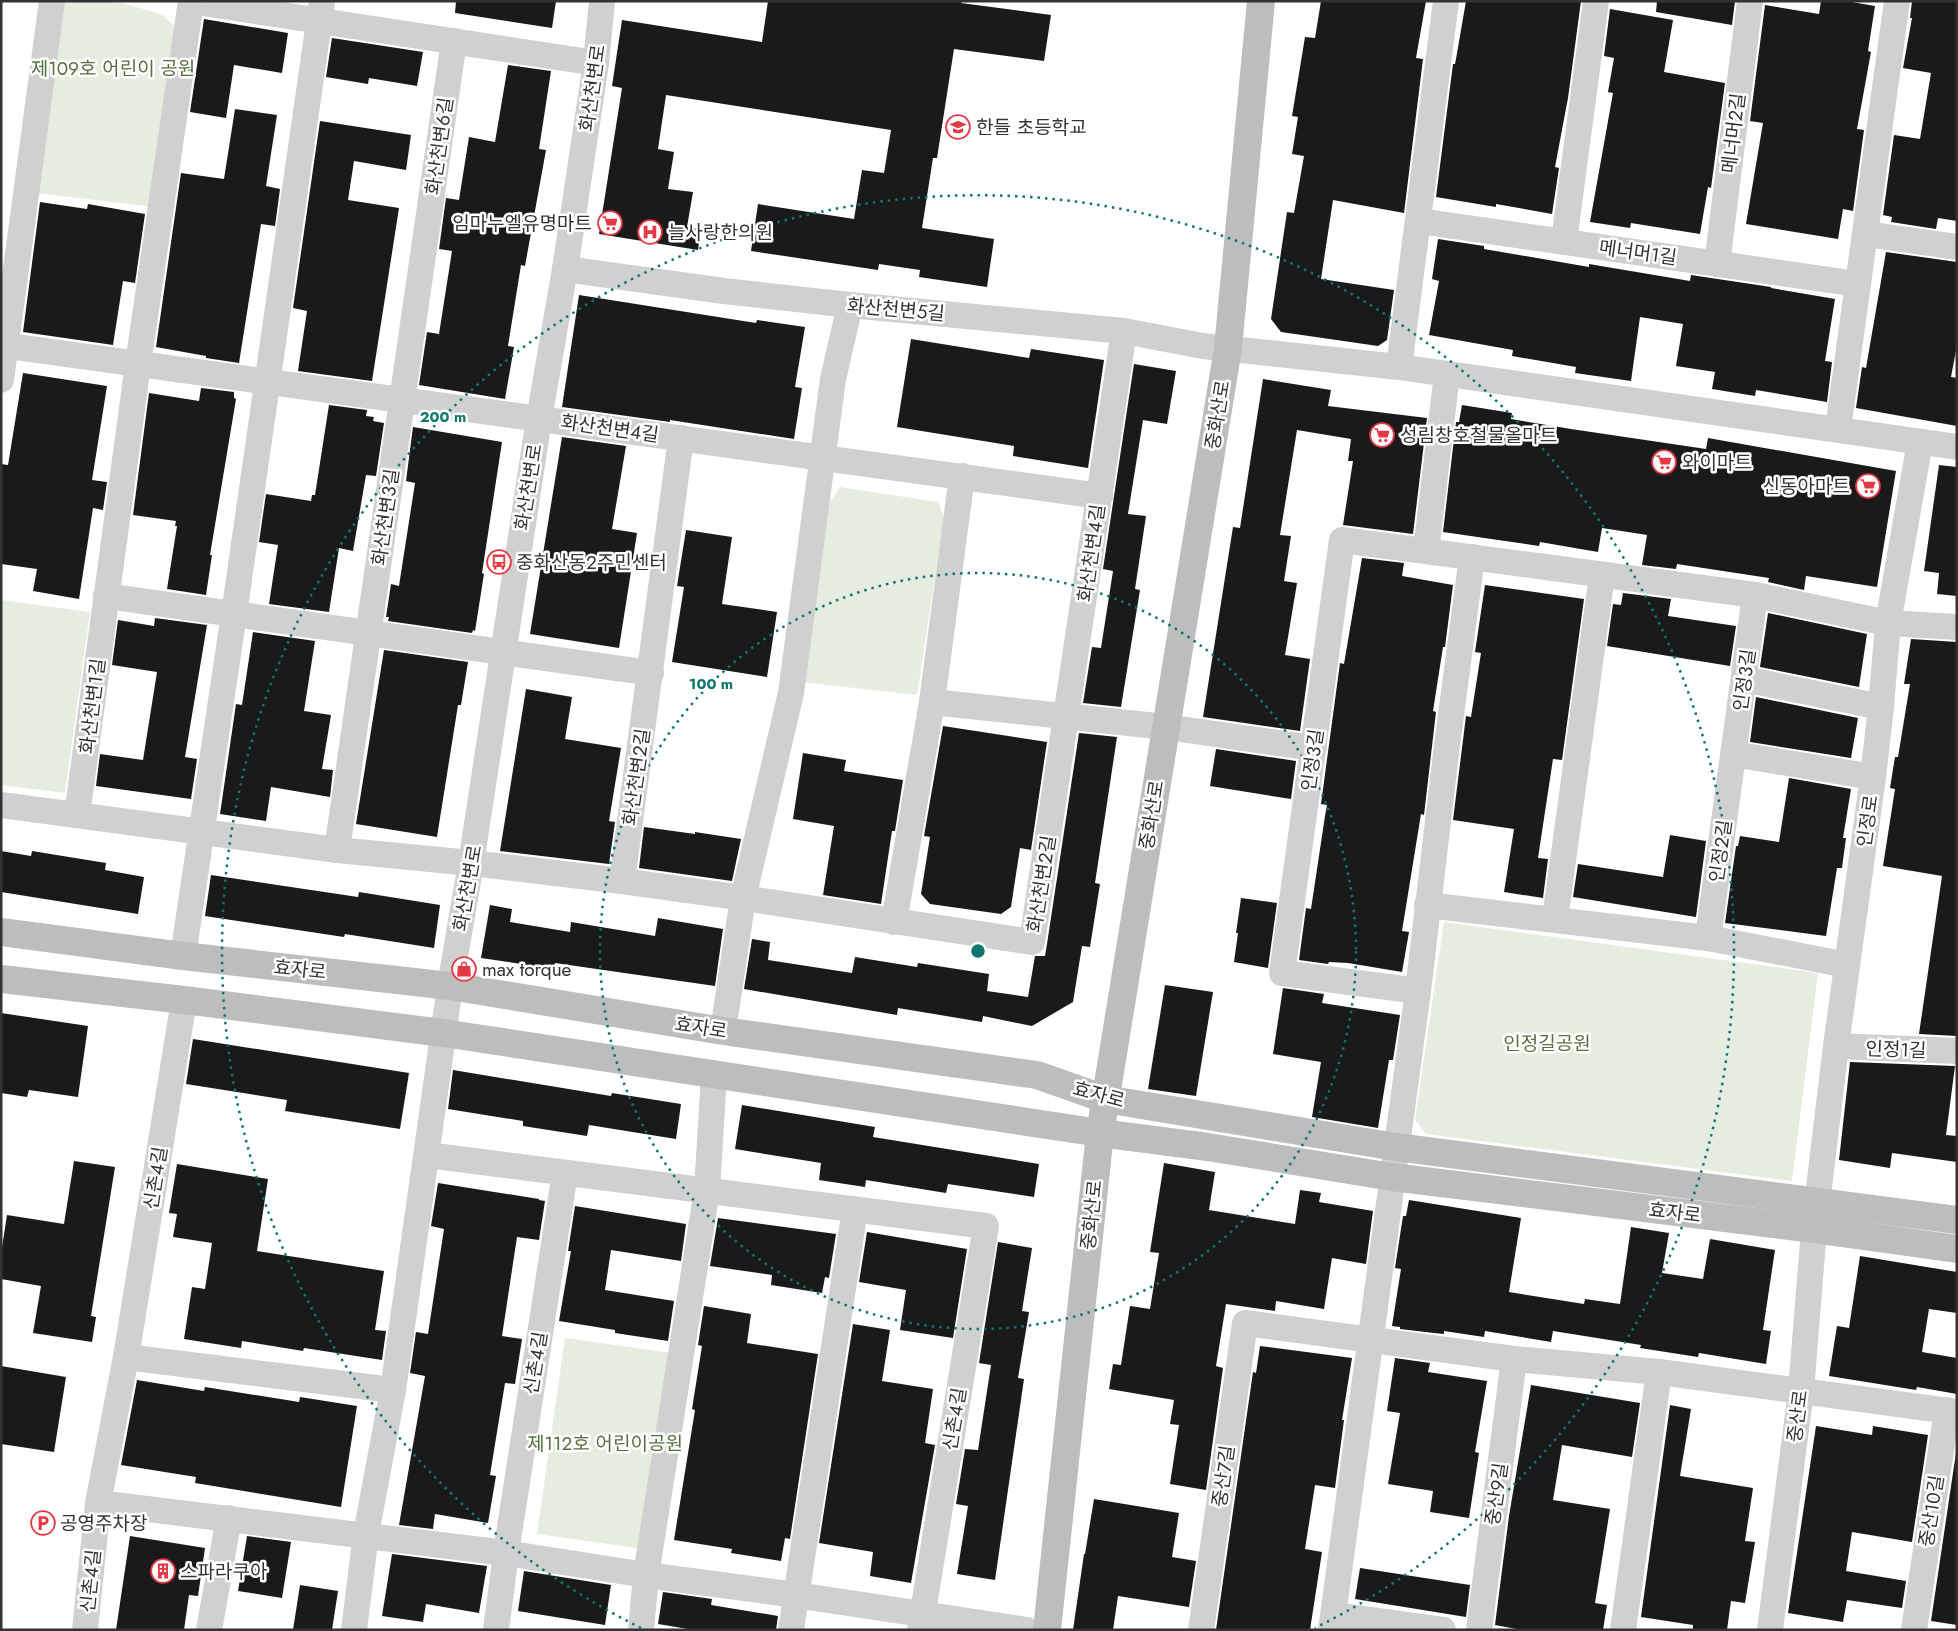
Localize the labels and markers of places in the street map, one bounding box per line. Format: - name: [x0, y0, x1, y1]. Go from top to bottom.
- school or university icon: 한들 초등학교: [945, 114, 971, 140]
- place label: 한들 초등학교: [976, 114, 1087, 141]
- place label: 임마누엘유명마트: [452, 210, 592, 237]
- supermarket icon: 임마누엘유명마트: [597, 210, 623, 236]
- hospital icon: 늘사랑한의원: [637, 219, 663, 245]
- place label: 늘사랑한의원: [668, 219, 773, 246]
- supermarket icon: 성림창호철물올마트: [1369, 422, 1395, 448]
- place label: 성림창호철물올마트: [1400, 422, 1557, 449]
- supermarket icon: 와이마트: [1651, 449, 1677, 475]
- place label: 와이마트: [1682, 449, 1752, 476]
- place label: 신동아마트: [1763, 473, 1850, 500]
- supermarket icon: 신동아마트: [1855, 473, 1881, 499]
- bus stop icon: 중화산동2주민센터: [486, 549, 512, 575]
- place label: 중화산동2주민센터: [516, 549, 667, 576]
- centre of rings: [969, 942, 987, 960]
- shop icon: max torque: [451, 956, 477, 982]
- place label: max torque: [482, 956, 572, 983]
- parking icon: 공영주차장: [30, 1510, 56, 1536]
- place label: 공영주차장: [60, 1510, 147, 1537]
- building icon: 스파라쿠아: [150, 1558, 176, 1584]
- place label: 스파라쿠아: [180, 1558, 267, 1585]

